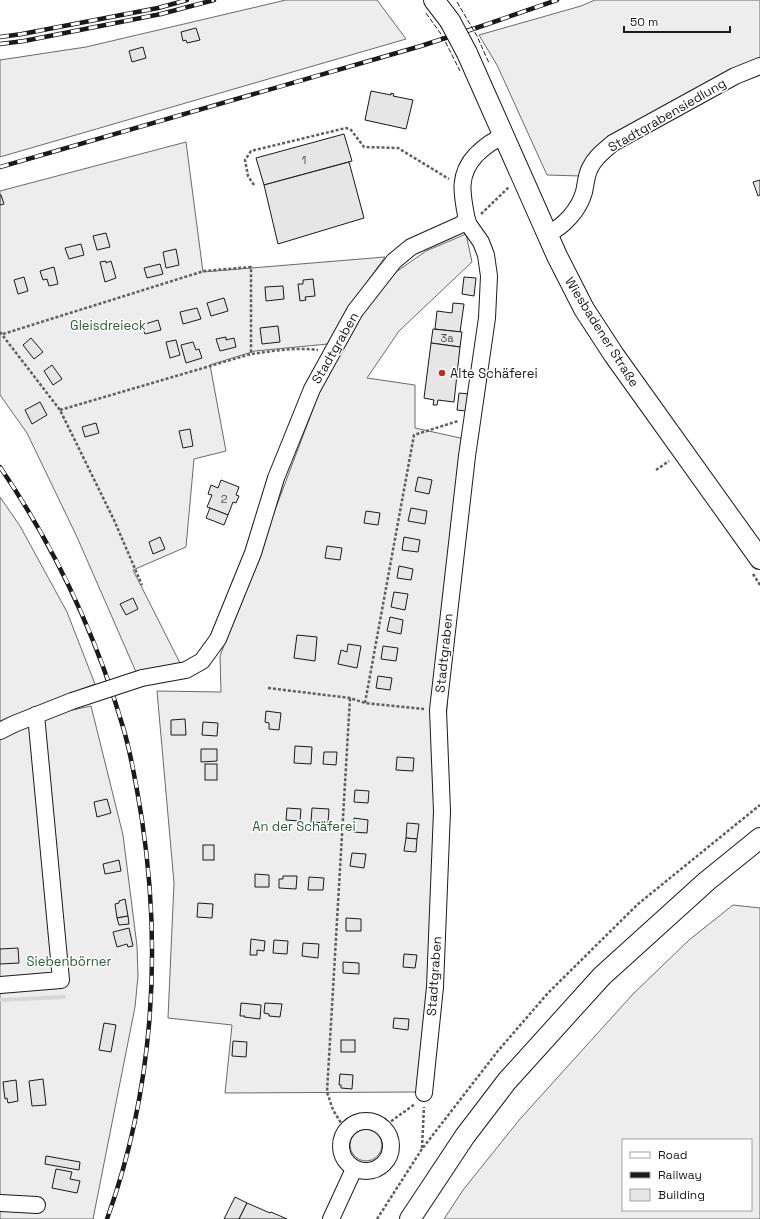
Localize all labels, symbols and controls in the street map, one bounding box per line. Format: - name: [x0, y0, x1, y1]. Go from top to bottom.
- scale bar: [624, 8, 730, 34]
- text: 50 m: [630, 14, 658, 30]
- street label: Stadtgrabensiedlung: [605, 74, 729, 156]
- house number: 1: [302, 153, 306, 167]
- street label: Wiesbadener Straße: [561, 274, 643, 390]
- street label: Stadtgraben: [308, 309, 362, 387]
- park label: Gleisdreieck: [70, 317, 146, 334]
- house number: 3a: [441, 331, 454, 345]
- place label: Alte Schäferei: [450, 365, 538, 382]
- marker: Alte Schäferei: [437, 368, 447, 378]
- house number: 2: [221, 492, 228, 506]
- street label: Stadtgraben: [431, 612, 457, 694]
- park label: An der Schäferei: [252, 818, 356, 835]
- street label: Stadtgraben: [423, 936, 445, 1016]
- park label: Siebenbörner: [27, 953, 111, 970]
- legend: [622, 1139, 752, 1211]
- text: Road: [658, 1147, 687, 1163]
- text: Railway: [658, 1167, 702, 1183]
- text: Building: [658, 1187, 705, 1203]

